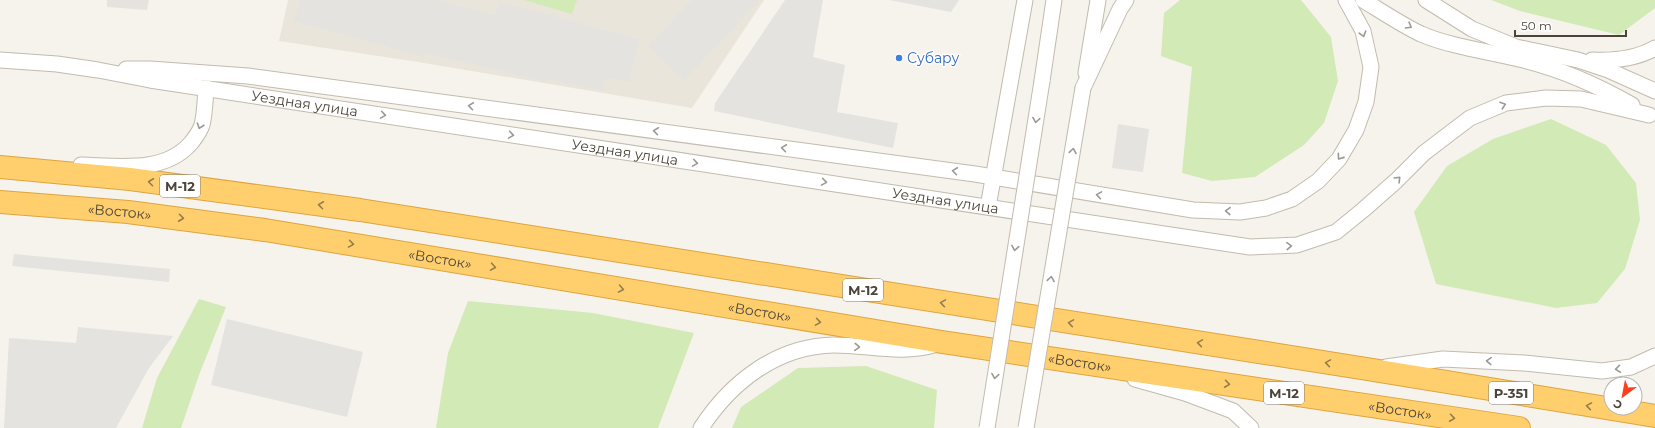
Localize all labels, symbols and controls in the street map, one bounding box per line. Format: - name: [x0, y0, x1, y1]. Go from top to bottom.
- scale bar: [1515, 12, 1626, 38]
- text: 50 m: [1521, 18, 1552, 33]
- one-way arrow: [1405, 22, 1412, 29]
- one-way arrow: [1358, 31, 1367, 38]
- place label: Субару: [907, 49, 959, 67]
- marker: Субару: [894, 53, 904, 63]
- street label: Уездная улица: [250, 87, 359, 120]
- one-way arrow: [468, 102, 474, 111]
- one-way arrow: [1499, 102, 1506, 110]
- one-way arrow: [380, 110, 386, 119]
- one-way arrow: [1032, 117, 1041, 123]
- one-way arrow: [197, 123, 205, 130]
- one-way arrow: [653, 127, 659, 136]
- one-way arrow: [508, 130, 514, 139]
- street label: Уездная улица: [571, 135, 680, 169]
- one-way arrow: [781, 144, 787, 153]
- one-way arrow: [1068, 148, 1077, 154]
- one-way arrow: [1338, 152, 1345, 159]
- one-way arrow: [692, 158, 698, 167]
- one-way arrow: [952, 167, 958, 176]
- road number: М-12: [160, 175, 200, 197]
- one-way arrow: [1393, 176, 1401, 184]
- one-way arrow: [821, 177, 827, 186]
- one-way arrow: [148, 178, 154, 187]
- street label: Уездная улица: [891, 184, 1000, 218]
- one-way arrow: [1096, 191, 1102, 199]
- street label: «Восток»: [87, 200, 153, 224]
- one-way arrow: [318, 201, 324, 210]
- one-way arrow: [1225, 207, 1231, 216]
- one-way arrow: [178, 213, 184, 222]
- one-way arrow: [348, 239, 354, 248]
- one-way arrow: [1286, 241, 1292, 250]
- street label: «Восток»: [407, 245, 473, 273]
- one-way arrow: [1011, 245, 1020, 251]
- one-way arrow: [490, 262, 496, 271]
- one-way arrow: [1047, 276, 1055, 282]
- road number: М-12: [843, 279, 883, 301]
- one-way arrow: [618, 284, 624, 293]
- street label: «Восток»: [727, 298, 793, 326]
- one-way arrow: [940, 299, 946, 308]
- one-way arrow: [815, 317, 821, 326]
- one-way arrow: [1068, 319, 1074, 328]
- one-way arrow: [1197, 339, 1203, 348]
- one-way arrow: [854, 343, 860, 352]
- street label: «Восток»: [1047, 349, 1113, 376]
- one-way arrow: [1486, 357, 1492, 366]
- one-way arrow: [1325, 359, 1331, 368]
- one-way arrow: [1615, 364, 1622, 373]
- one-way arrow: [991, 373, 1000, 379]
- north arrow: [1603, 376, 1643, 416]
- one-way arrow: [1224, 379, 1230, 388]
- road number: М-12: [1264, 382, 1304, 404]
- road number: Р-351: [1489, 382, 1533, 404]
- text: С: [1611, 396, 1625, 413]
- street label: «Восток»: [1367, 397, 1433, 424]
- one-way arrow: [1586, 402, 1592, 410]
- one-way arrow: [1449, 413, 1455, 422]

